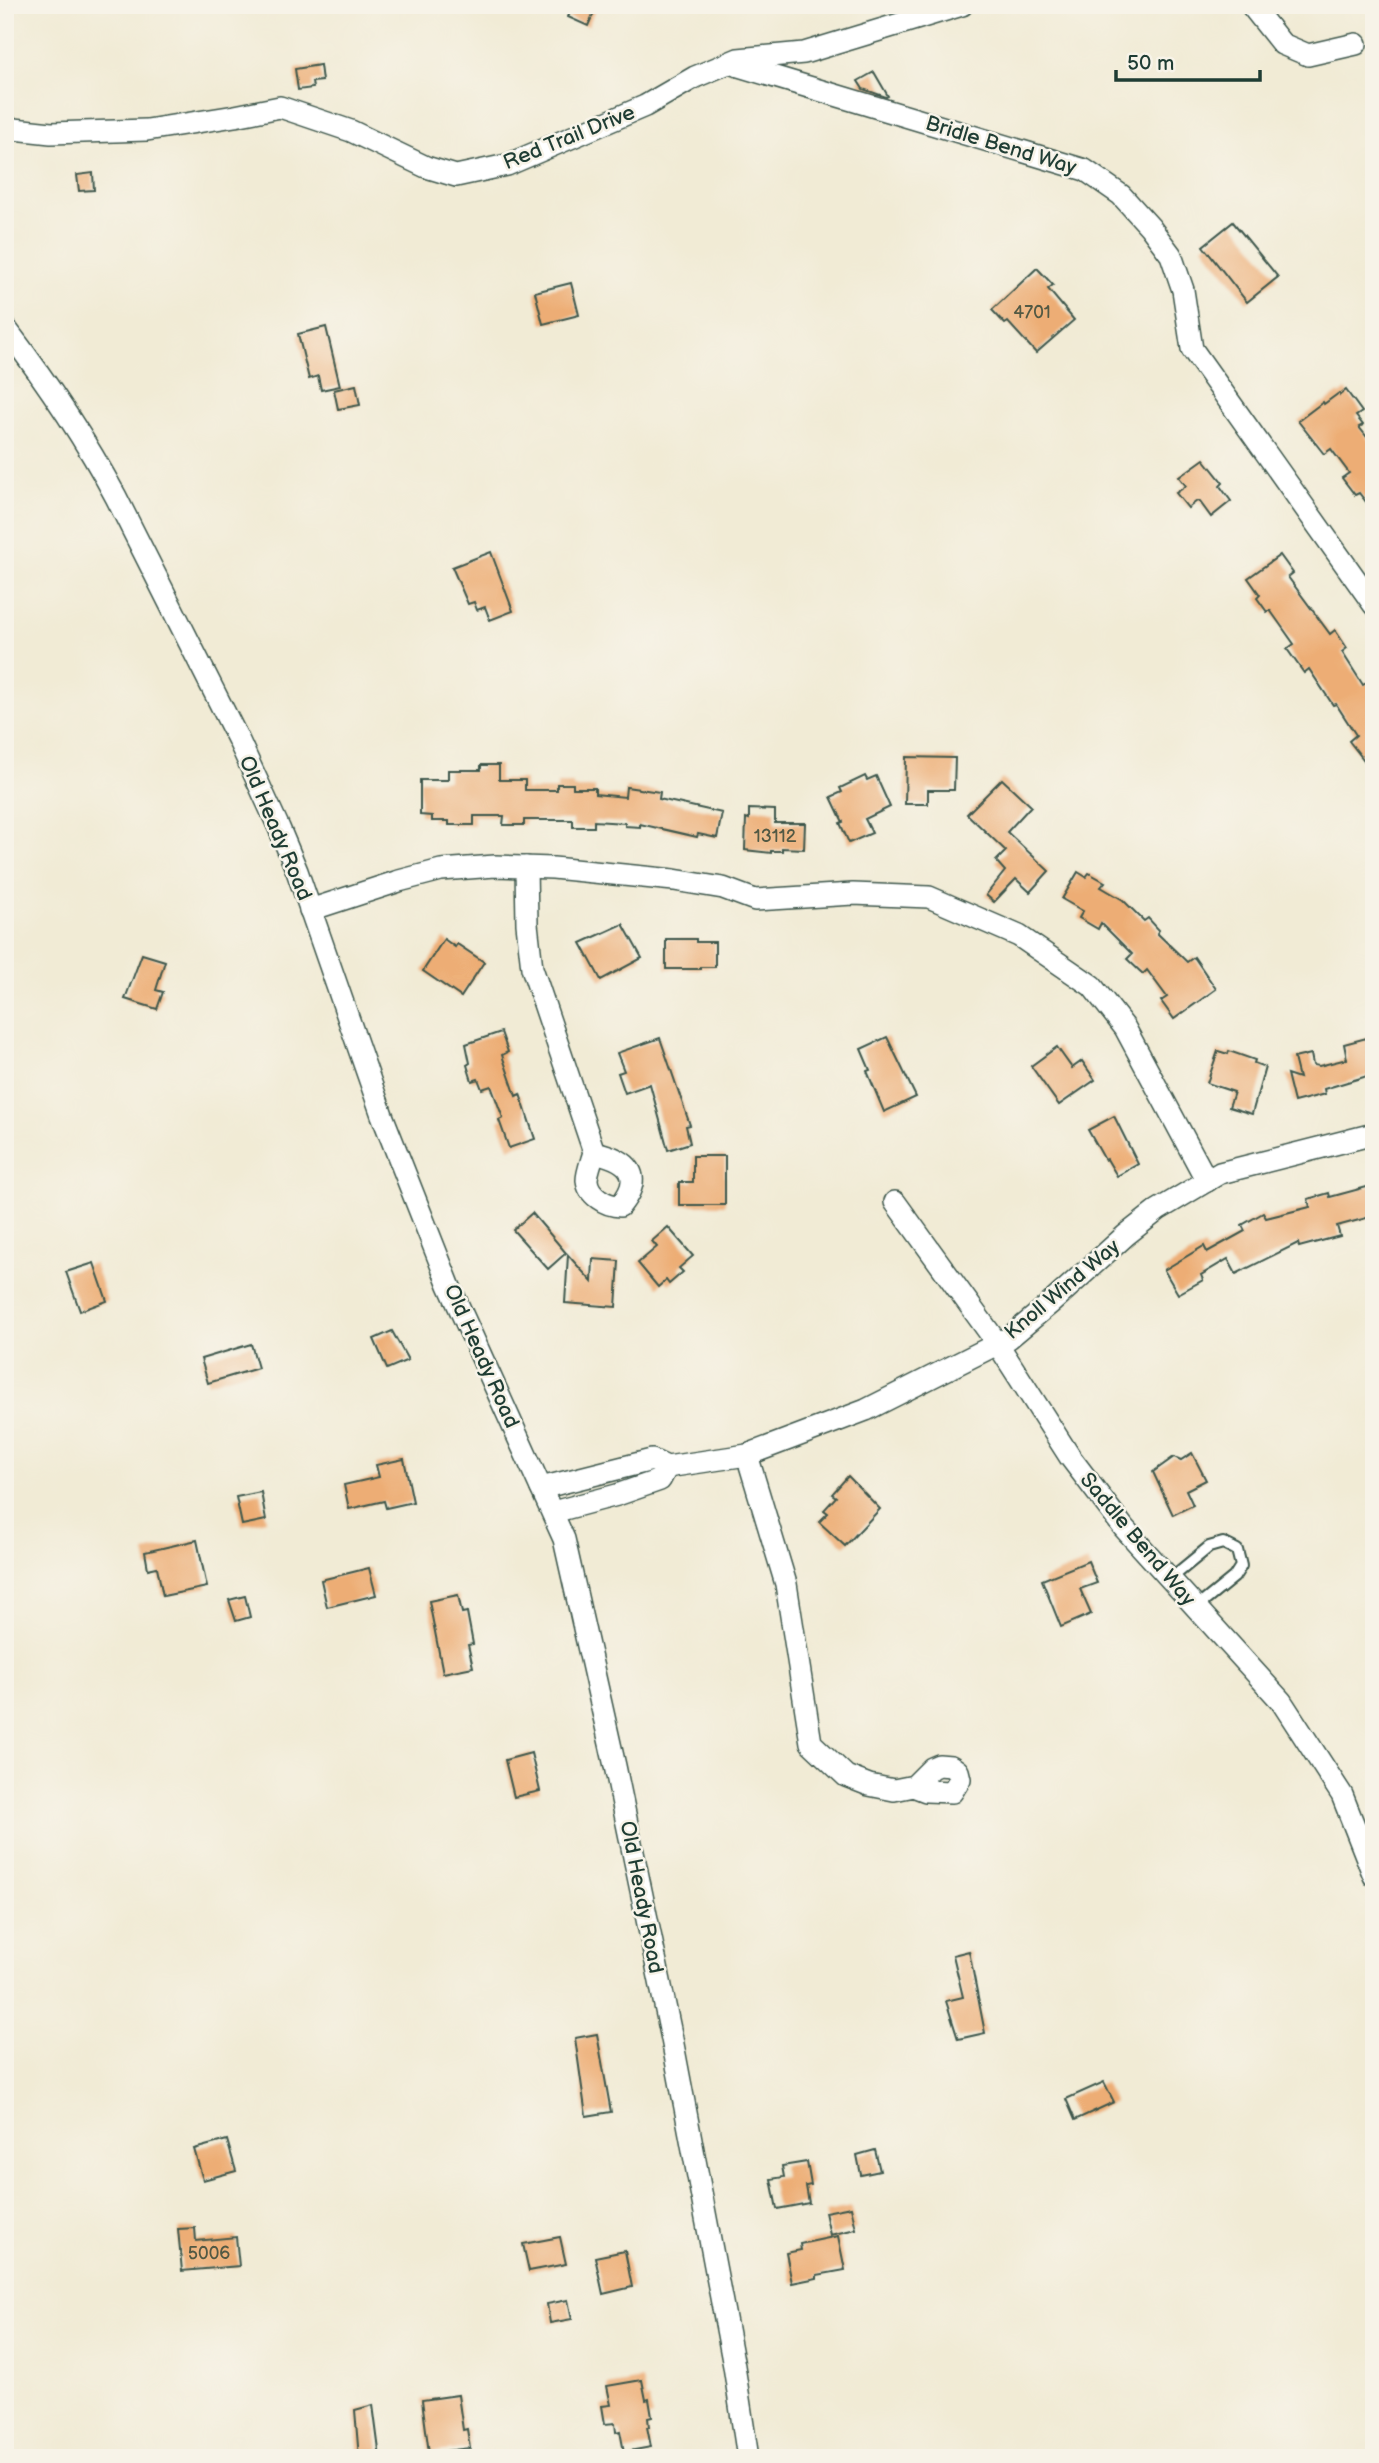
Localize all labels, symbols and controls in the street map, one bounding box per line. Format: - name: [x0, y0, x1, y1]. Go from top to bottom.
- scale bar: [1116, 38, 1260, 82]
- text: 50 m: [1127, 51, 1174, 76]
- street label: Red Trail Drive: [500, 100, 639, 175]
- street label: Bridle Bend Way: [922, 111, 1080, 180]
- house number: 4701: [1013, 302, 1051, 323]
- street label: Old Heady Road: [234, 752, 317, 904]
- house number: 13112: [754, 826, 797, 847]
- street label: Knoll Wind Way: [1000, 1234, 1125, 1345]
- street label: Old Heady Road: [439, 1281, 524, 1432]
- street label: Saddle Bend Way: [1075, 1468, 1201, 1611]
- street label: Old Heady Road: [614, 1819, 669, 1975]
- house number: 5006: [188, 2243, 230, 2264]

